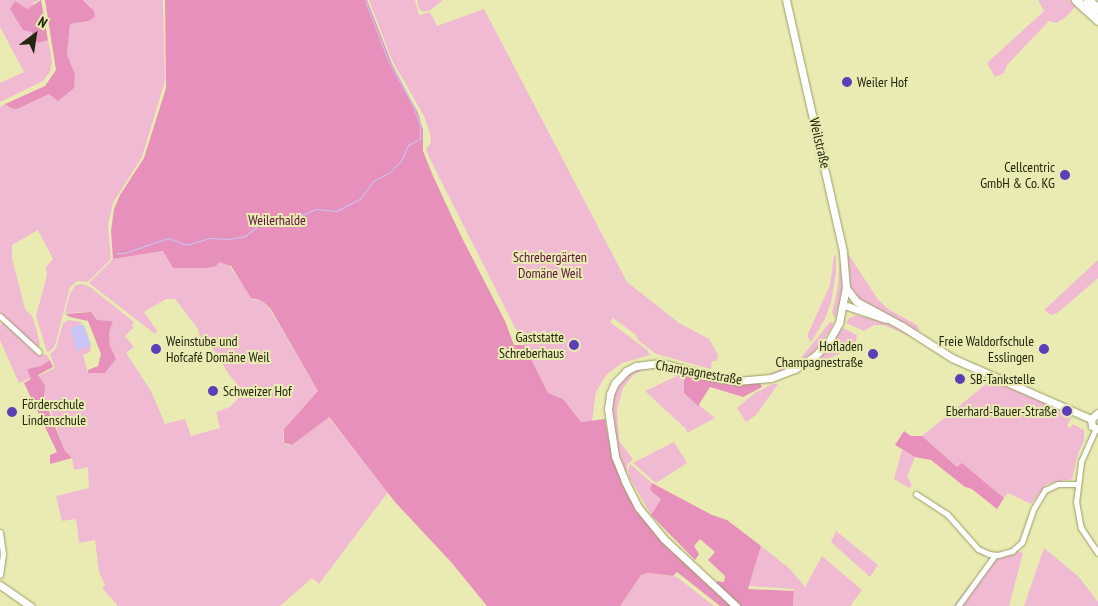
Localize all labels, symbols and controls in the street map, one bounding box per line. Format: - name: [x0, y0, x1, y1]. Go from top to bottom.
- north arrow: [10, 10, 60, 60]
- text: N: [35, 12, 51, 32]
- place label: Weiler Hof: [857, 74, 908, 90]
- marker: Weiler Hof: [841, 76, 853, 88]
- street label: Weilstraße: [806, 116, 834, 170]
- place label: Cellcentric GmbH & Co. KG: [979, 159, 1055, 192]
- marker: Cellcentric GmbH & Co. KG: [1059, 169, 1071, 181]
- park label: Weilerhalde: [248, 212, 306, 228]
- park label: Schrebergärten Domäne Weil: [513, 249, 587, 282]
- place label: Gaststatte Schreberhaus: [499, 329, 564, 362]
- place label: Weinstube und Hofcafé Domäne Weil: [166, 333, 270, 366]
- place label: Freie Waldorfschule Esslingen: [938, 333, 1034, 366]
- place label: Hofladen Champagnestraße: [775, 338, 863, 371]
- marker: Gaststatte Schreberhaus: [568, 339, 580, 351]
- marker: Weinstube und Hofcafé Domäne Weil: [150, 343, 162, 355]
- marker: Freie Waldorfschule Esslingen: [1038, 343, 1050, 355]
- marker: Hofladen Champagnestraße: [867, 348, 879, 360]
- street label: Champagnestraße: [654, 356, 744, 388]
- place label: SB-Tankstelle: [970, 371, 1035, 387]
- marker: SB-Tankstelle: [954, 373, 966, 385]
- place label: Schweizer Hof: [223, 383, 292, 399]
- marker: Schweizer Hof: [207, 385, 219, 397]
- place label: Förderschule Lindenschule: [22, 396, 86, 428]
- place label: Eberhard-Bauer-Straße: [946, 403, 1057, 419]
- marker: Eberhard-Bauer-Straße: [1061, 405, 1073, 417]
- marker: Förderschule Lindenschule: [6, 406, 18, 418]

